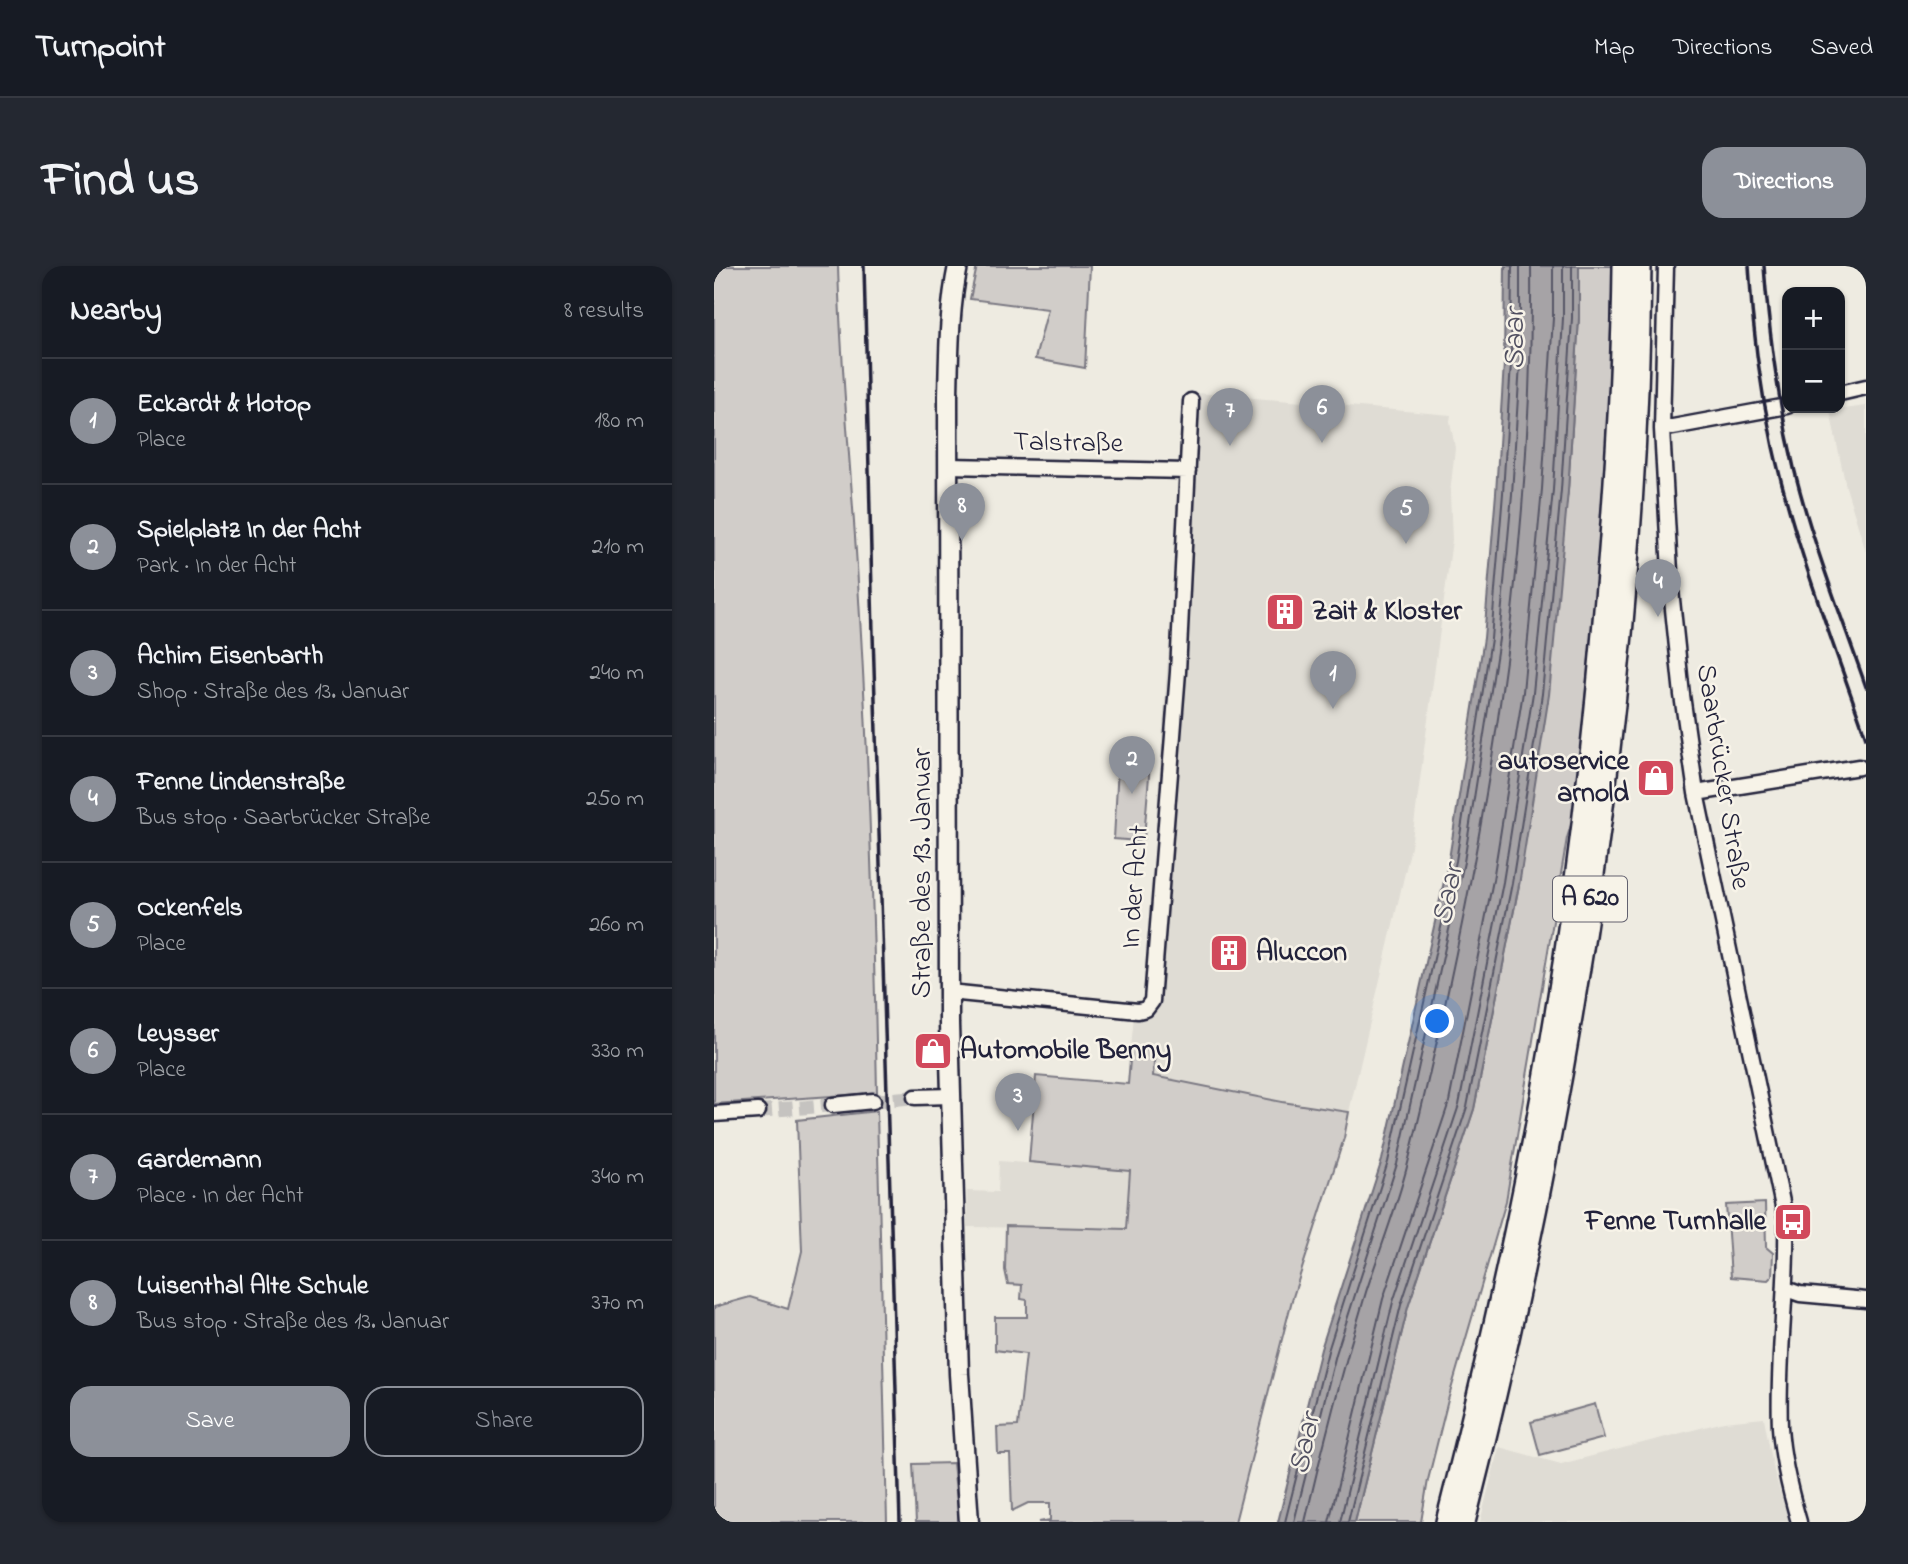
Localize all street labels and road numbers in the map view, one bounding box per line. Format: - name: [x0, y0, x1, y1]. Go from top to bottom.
- street label: Talstraße: [1012, 423, 1124, 465]
- street label: Saarbrücker Straße: [1684, 661, 1760, 893]
- street label: Straße des 13. Januar: [903, 747, 944, 998]
- street label: In der Acht: [1111, 824, 1161, 950]
- road number: A 620: [1553, 876, 1627, 922]

